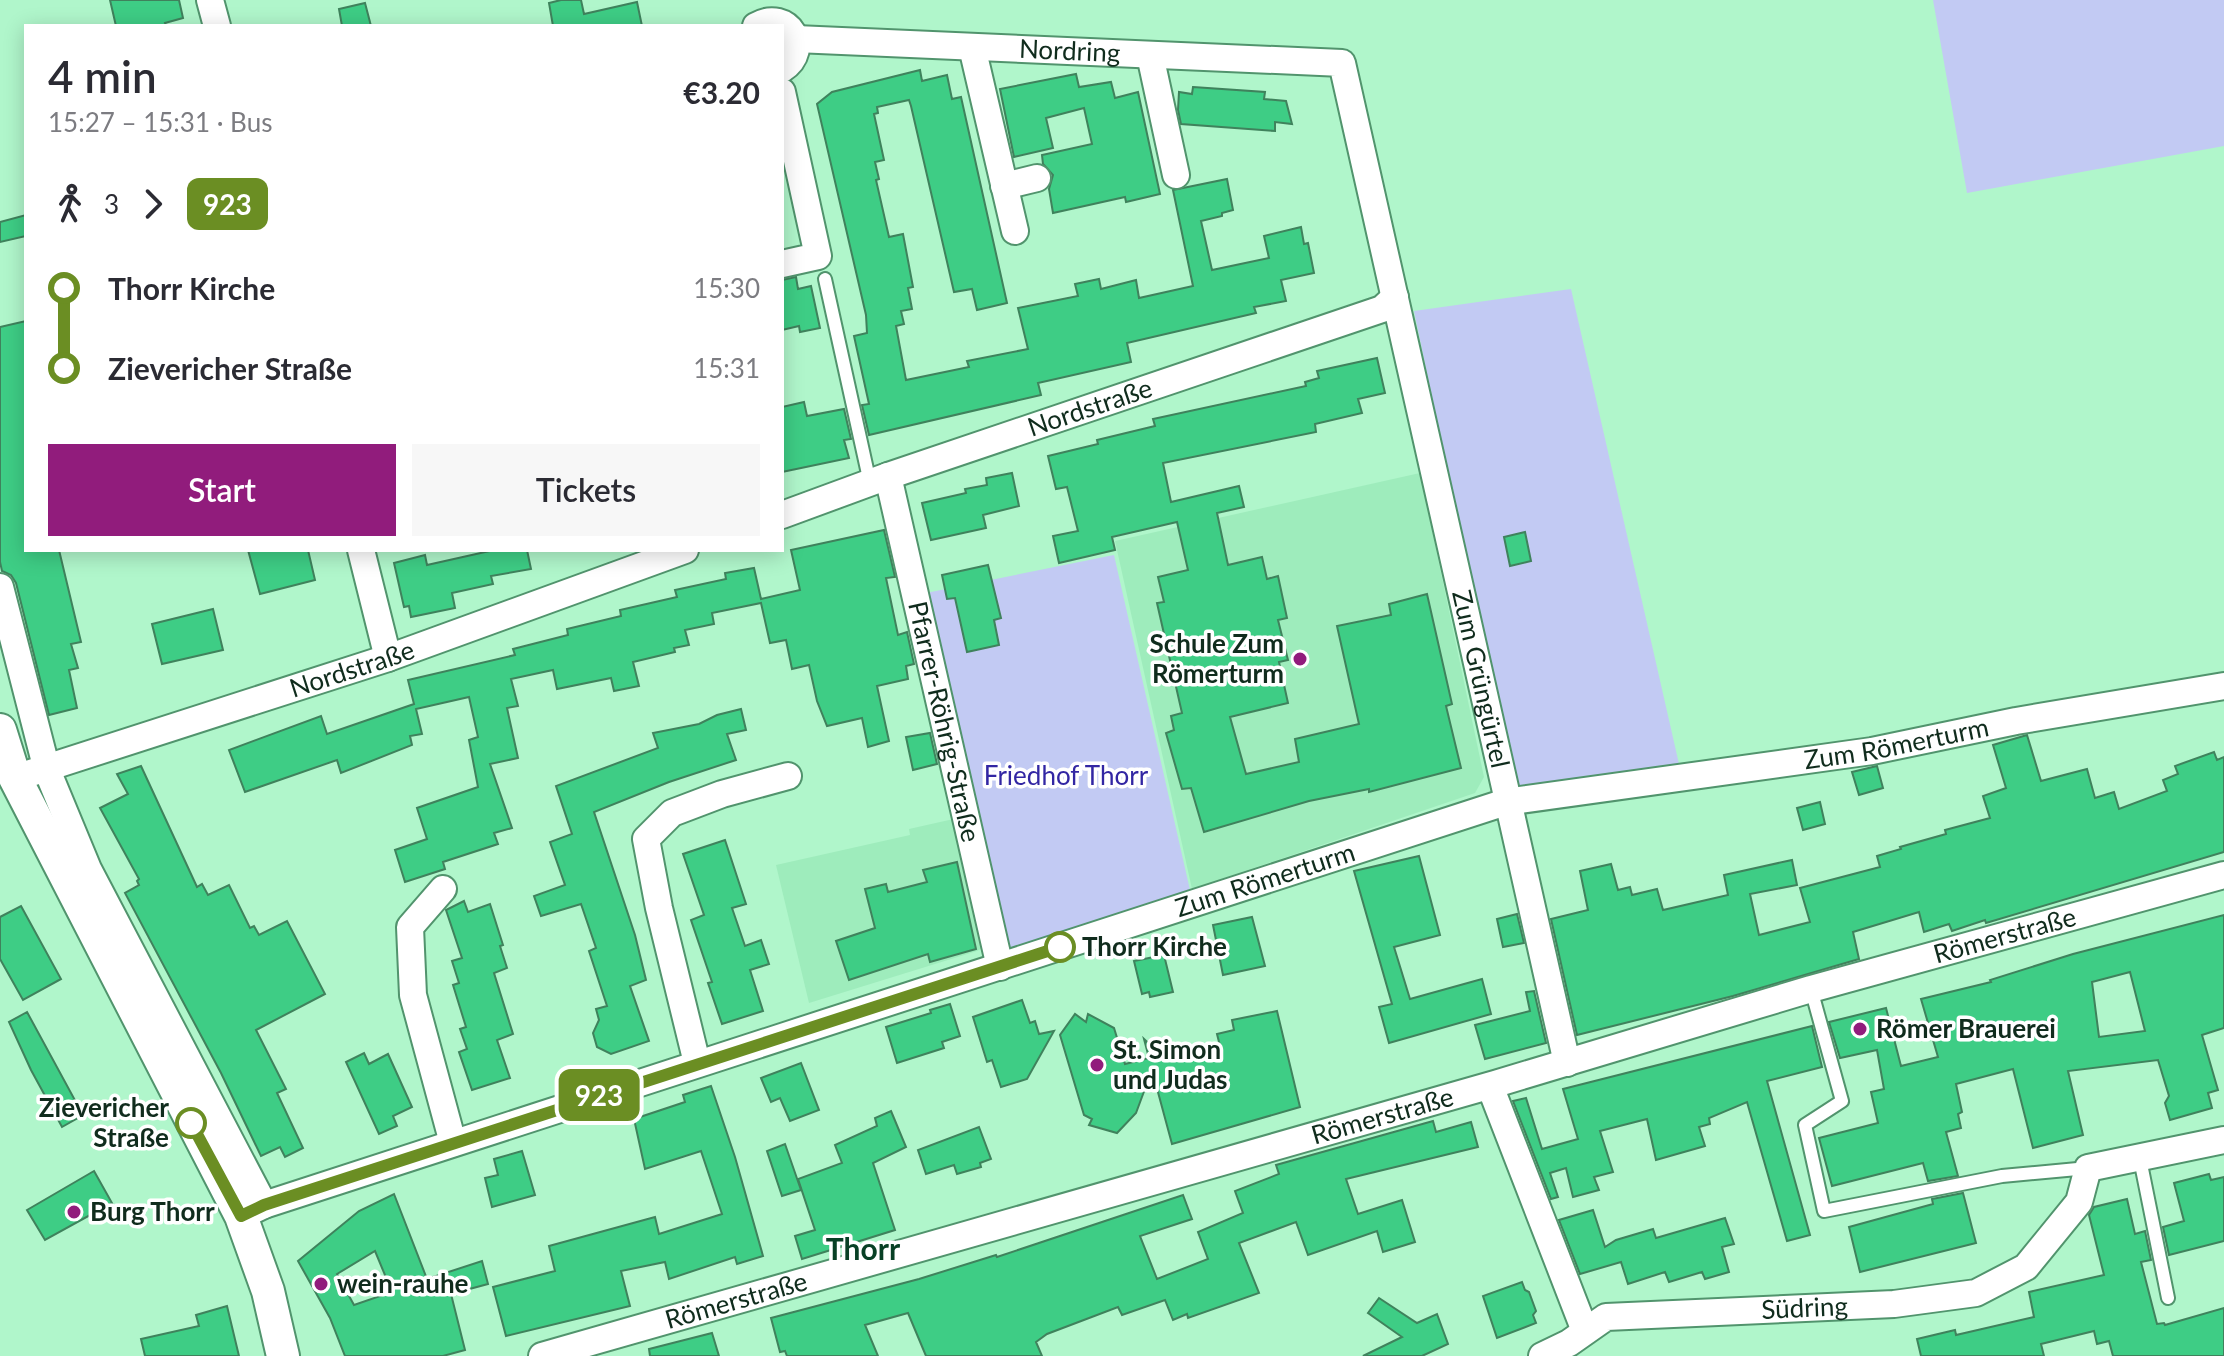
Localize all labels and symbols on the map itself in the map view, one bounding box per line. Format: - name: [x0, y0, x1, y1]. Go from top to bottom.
- street label: Nordring: [1018, 32, 1121, 68]
- street label: Nordstraße: [1023, 371, 1156, 443]
- street label: Zum Grüngürtel: [1446, 587, 1517, 771]
- street label: Pfarrer-Röhrig-Straße: [902, 598, 988, 845]
- place label: Schule Zum Römerturm: [1150, 627, 1284, 689]
- street label: Nordstraße: [285, 633, 418, 704]
- marker: Schule Zum Römerturm: [1291, 650, 1309, 668]
- street label: Zum Römerturm: [1802, 710, 1991, 775]
- park label: Friedhof Thorr: [984, 759, 1149, 791]
- street label: Zum Römerturm: [1171, 835, 1359, 923]
- street label: Römerstraße: [1930, 900, 2079, 969]
- place label: Thorr Kirche: [1082, 930, 1227, 962]
- marker: Thorr Kirche: [1045, 932, 1075, 962]
- place label: Römer Brauerei: [1876, 1012, 2056, 1044]
- marker: Römer Brauerei: [1851, 1020, 1869, 1038]
- place label: St. Simon und Judas: [1113, 1033, 1228, 1095]
- marker: St. Simon und Judas: [1088, 1056, 1106, 1074]
- line badge: 923: [553, 1069, 645, 1121]
- street label: Römerstraße: [1307, 1080, 1457, 1151]
- place label: Zievericher Straße: [39, 1091, 169, 1153]
- marker: Zievericher Straße: [176, 1108, 206, 1138]
- place label: Burg Thorr: [90, 1195, 215, 1227]
- marker: Burg Thorr: [65, 1203, 83, 1221]
- district label: Thorr: [826, 1230, 901, 1266]
- street label: Römerstraße: [661, 1264, 811, 1335]
- place label: wein-rauhe: [337, 1267, 469, 1299]
- marker: wein-rauhe: [312, 1275, 330, 1293]
- street label: Südring: [1761, 1289, 1849, 1325]

